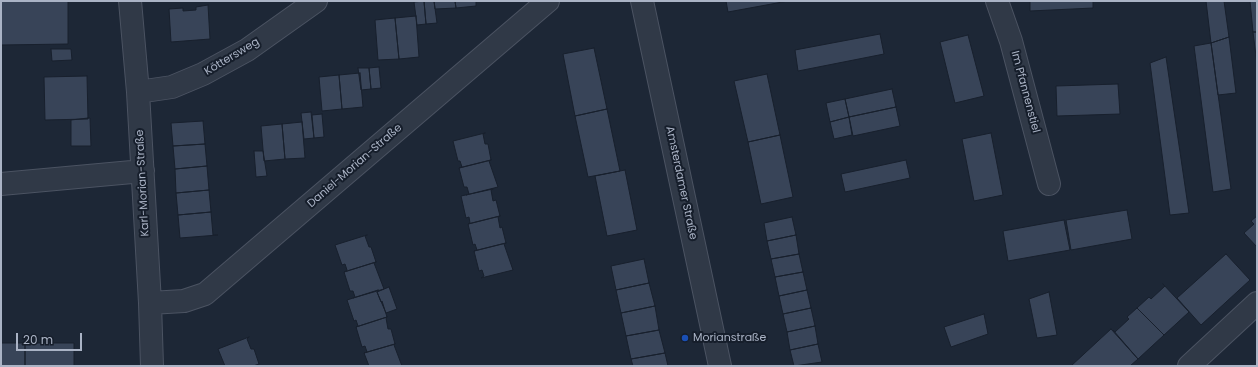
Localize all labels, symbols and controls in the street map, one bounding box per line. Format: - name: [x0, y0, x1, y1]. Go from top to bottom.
- street label: Köttersweg: [202, 35, 262, 79]
- street label: Im Pfannenstiel: [1008, 50, 1042, 134]
- street label: Daniel-Morian-Straße: [305, 121, 405, 211]
- street label: Amsterdamer Straße: [663, 125, 699, 241]
- street label: Karl-Morian-Straße: [134, 129, 152, 237]
- scale bar: [18, 325, 84, 351]
- text: 20 m: [23, 331, 53, 348]
- place label: Morianstraße: [693, 331, 766, 345]
- marker: Morianstraße: [680, 333, 690, 343]

